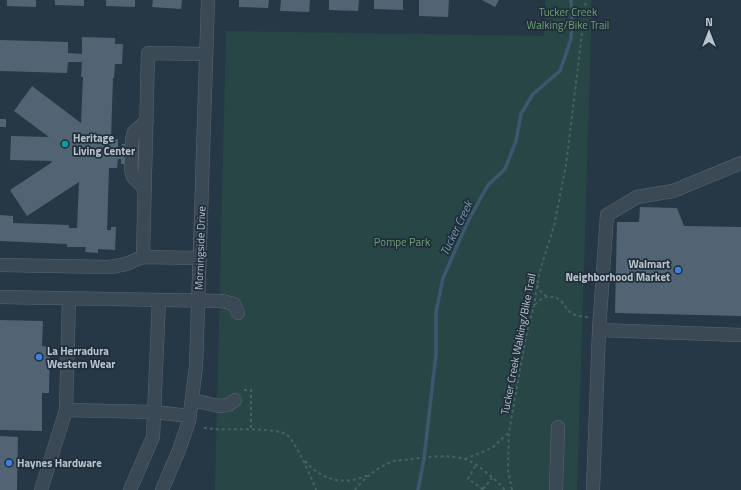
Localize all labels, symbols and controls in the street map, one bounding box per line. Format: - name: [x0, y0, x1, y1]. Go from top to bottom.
- park label: Tucker Creek Walking/Bike Trail: [527, 4, 609, 33]
- north arrow: [689, 12, 729, 52]
- text: N: [705, 14, 713, 30]
- place label: Heritage Living Center: [73, 130, 135, 159]
- marker: Heritage Living Center: [60, 139, 70, 149]
- water label: Tucker Creek: [435, 196, 478, 259]
- street label: Morningside Drive: [191, 205, 209, 290]
- park label: Pompe Park: [374, 234, 431, 250]
- place label: Walmart Neighborhood Market: [566, 256, 670, 285]
- marker: Walmart Neighborhood Market: [673, 265, 683, 275]
- street label: Tucker Creek Walking/Bike Trail: [496, 272, 540, 416]
- place label: La Herradura Western Wear: [47, 343, 115, 372]
- marker: La Herradura Western Wear: [34, 352, 44, 362]
- place label: Haynes Hardware: [17, 455, 102, 471]
- marker: Haynes Hardware: [4, 458, 14, 468]

